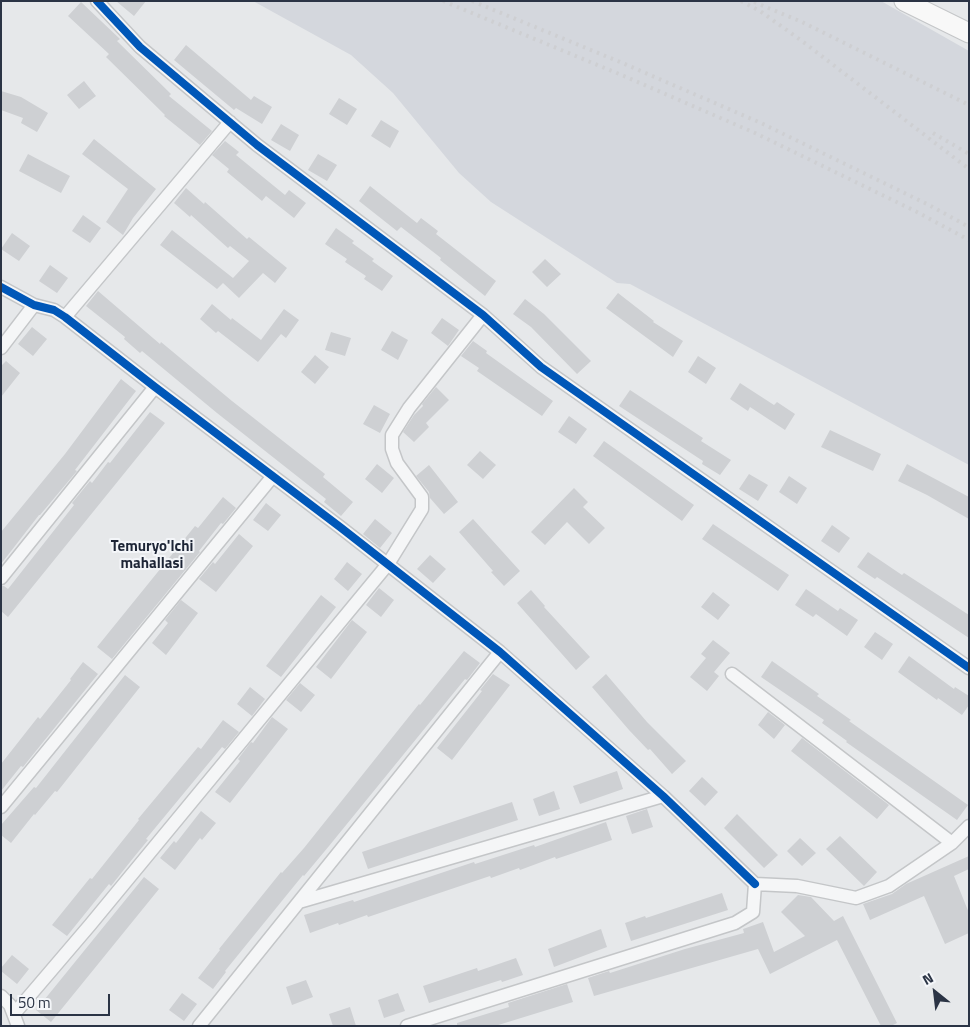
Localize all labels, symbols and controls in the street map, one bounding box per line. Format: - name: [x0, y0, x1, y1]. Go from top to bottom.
- district label: Temuryo'lchi mahallasi: [111, 538, 193, 573]
- north arrow: [910, 967, 960, 1017]
- text: N: [918, 967, 937, 990]
- scale bar: [12, 984, 112, 1016]
- text: 50 m: [18, 991, 51, 1014]

